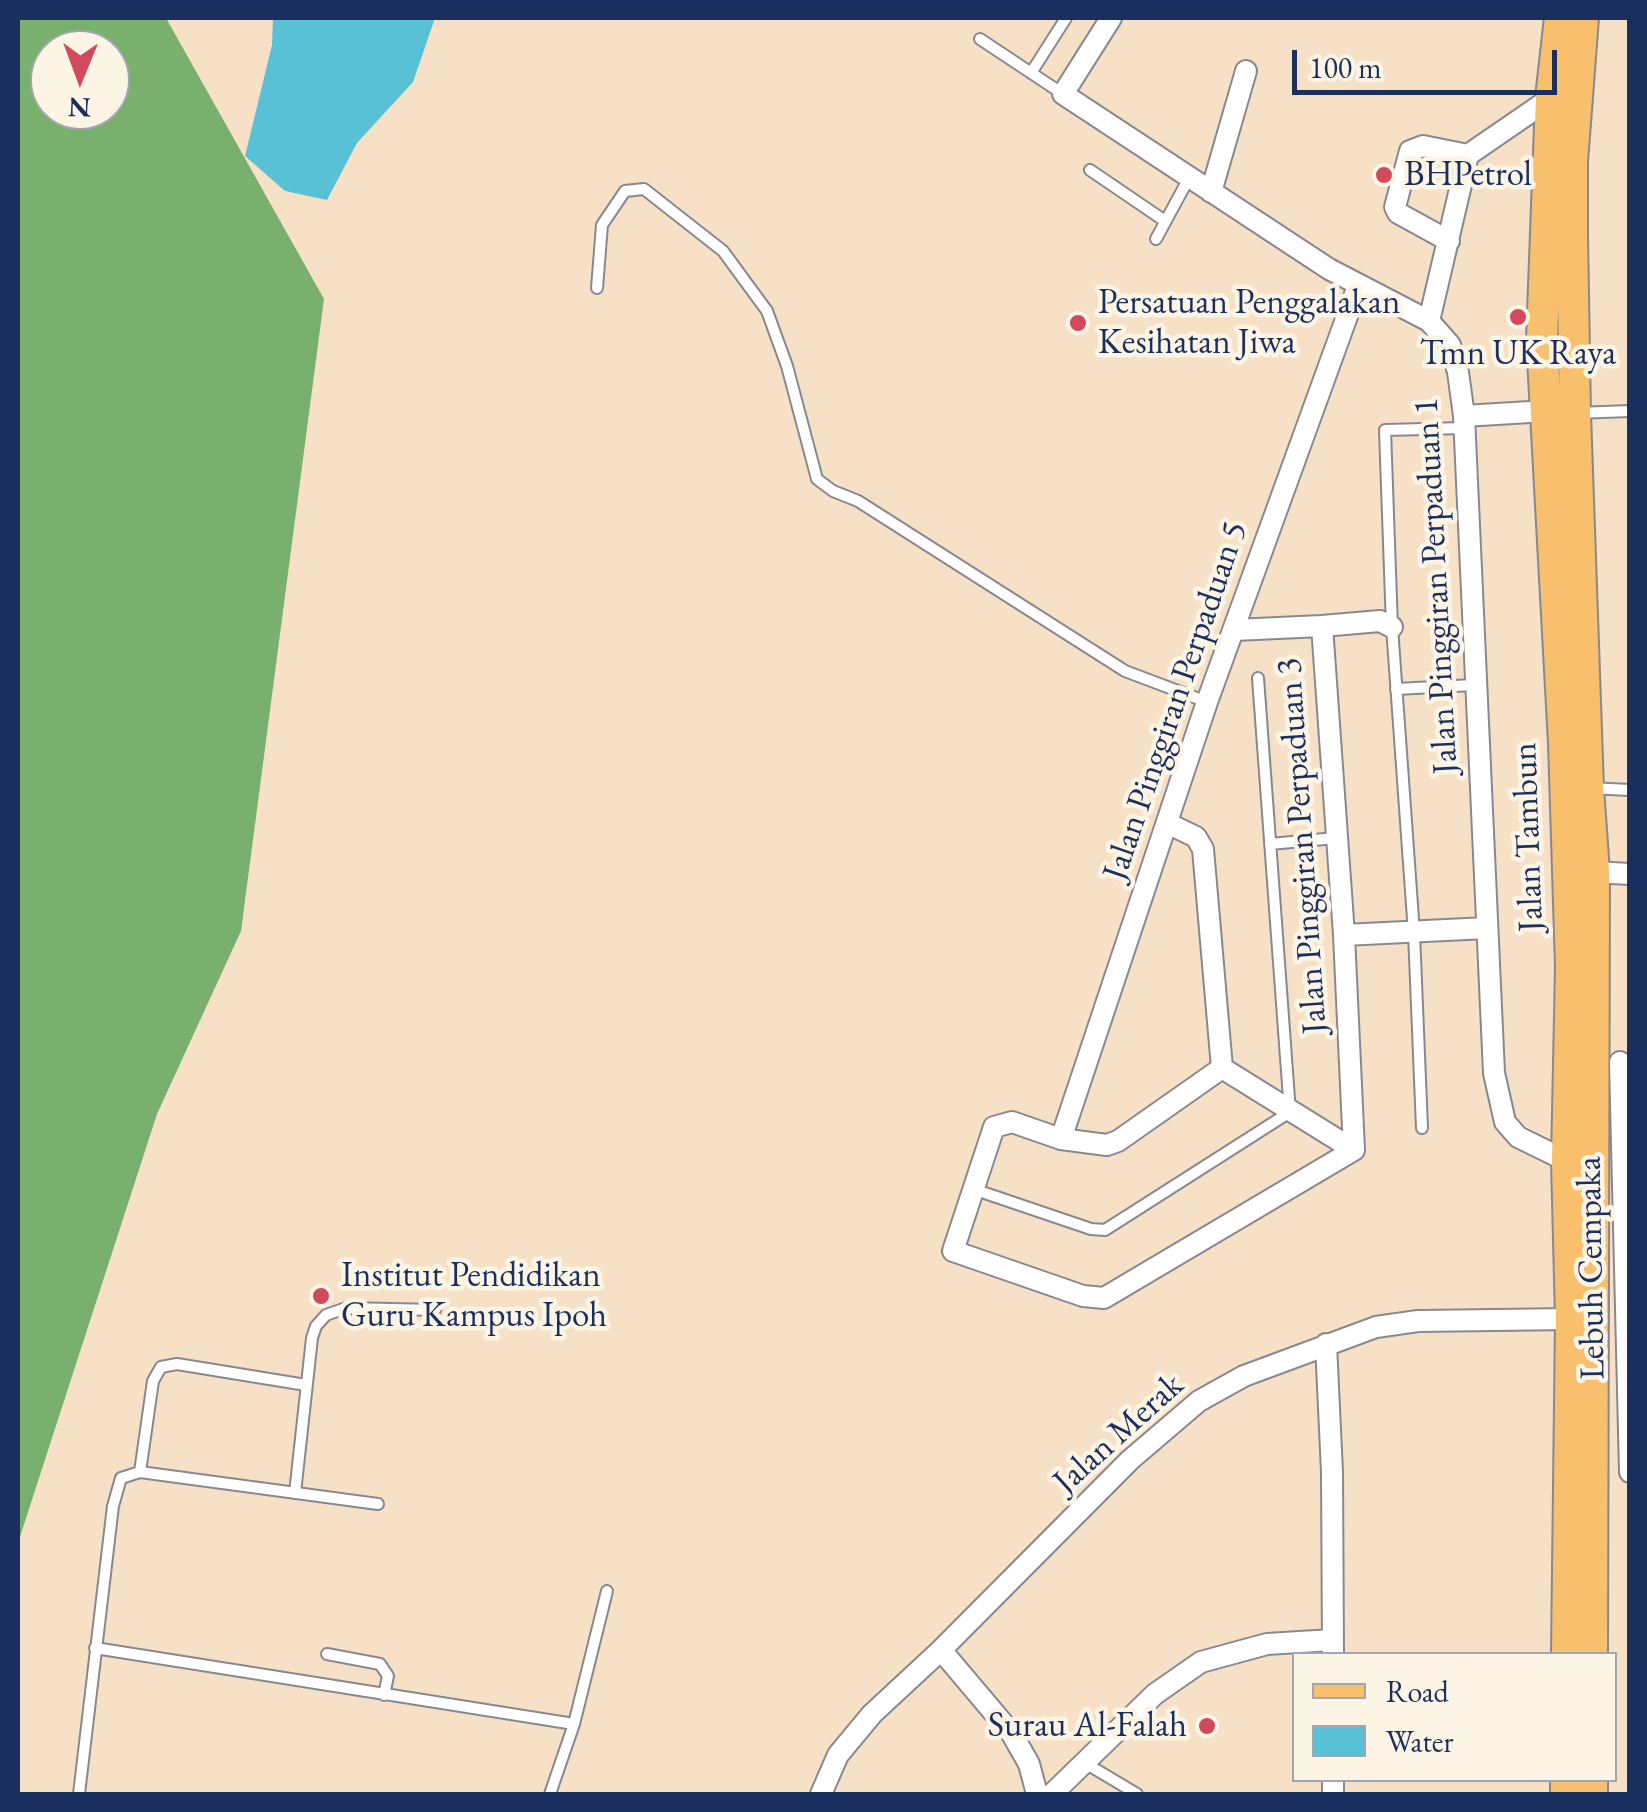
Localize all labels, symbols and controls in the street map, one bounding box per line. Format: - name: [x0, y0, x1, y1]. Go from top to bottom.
- north arrow: [30, 30, 130, 130]
- scale bar: [1297, 30, 1562, 92]
- text: 100 m: [1309, 48, 1382, 87]
- text: N: [68, 90, 91, 126]
- place label: BHPetrol: [1404, 154, 1532, 196]
- marker: BHPetrol: [1373, 164, 1395, 186]
- place label: Persatuan Penggalakan Kesihatan Jiwa: [1098, 282, 1400, 364]
- marker: Tmn UK Raya: [1507, 306, 1529, 328]
- marker: Persatuan Penggalakan Kesihatan Jiwa: [1067, 312, 1089, 334]
- place label: Tmn UK Raya: [1420, 333, 1616, 375]
- street label: Jalan Pinggiran Perpaduan 1: [1406, 397, 1468, 775]
- street label: Jalan Pinggiran Perpaduan 5: [1095, 516, 1257, 886]
- street label: Jalan Pinggiran Perpaduan 3: [1269, 657, 1337, 1035]
- street label: Jalan Tambun: [1505, 742, 1553, 932]
- street label: Lebuh Cempaka: [1569, 1156, 1615, 1380]
- place label: Institut Pendidikan Guru Kampus Ipoh: [341, 1255, 607, 1337]
- marker: Institut Pendidikan Guru Kampus Ipoh: [310, 1285, 332, 1307]
- street label: Jalan Merak: [1045, 1365, 1193, 1503]
- legend: [1292, 1652, 1617, 1782]
- text: Road: [1386, 1672, 1449, 1711]
- place label: Surau Al-Falah: [988, 1705, 1187, 1747]
- marker: Surau Al-Falah: [1196, 1715, 1218, 1737]
- text: Water: [1386, 1722, 1454, 1761]

